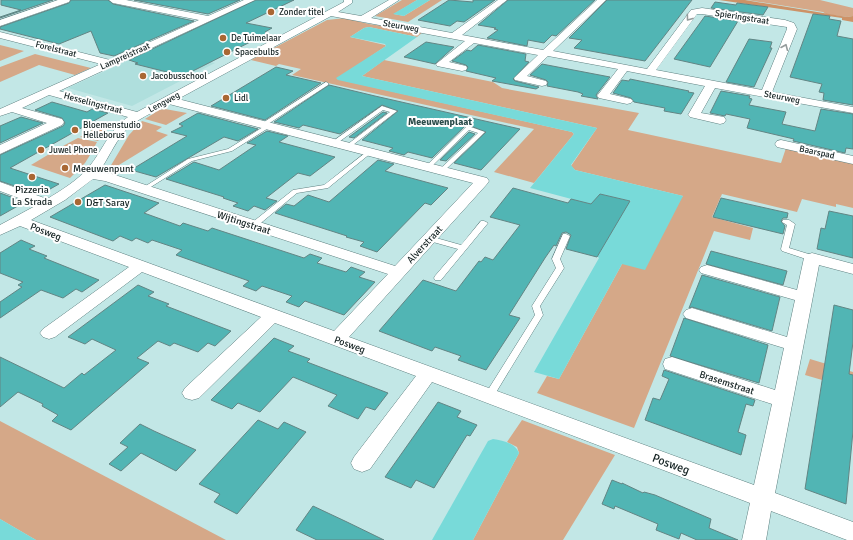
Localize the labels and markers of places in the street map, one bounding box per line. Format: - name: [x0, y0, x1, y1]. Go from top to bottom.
- marker: Zonder titel: [266, 7, 276, 17]
- place label: Zonder titel: [279, 7, 324, 18]
- marker: De Tuimelaar: [218, 33, 228, 43]
- place label: De Tuimelaar: [231, 33, 282, 44]
- marker: Spacebulbs: [222, 47, 232, 57]
- place label: Spacebulbs: [235, 47, 279, 58]
- marker: Jacobusschool: [138, 71, 148, 81]
- place label: Jacobusschool: [151, 71, 207, 82]
- marker: Lidl: [221, 93, 231, 103]
- place label: Lidl: [234, 93, 249, 104]
- place label: Bloemenstudio Helleborus: [83, 120, 141, 141]
- marker: Bloemenstudio Helleborus: [70, 125, 80, 135]
- marker: Juwel Phone: [36, 145, 46, 155]
- place label: Juwel Phone: [49, 145, 98, 156]
- marker: Meeuwenpunt: [60, 163, 70, 173]
- place label: Meeuwenpunt: [73, 163, 134, 175]
- marker: Pizzeria La Strada: [27, 172, 37, 182]
- place label: Pizzeria La Strada: [12, 184, 52, 208]
- marker: D&T Saray: [73, 197, 83, 207]
- place label: D&T Saray: [86, 197, 130, 209]

